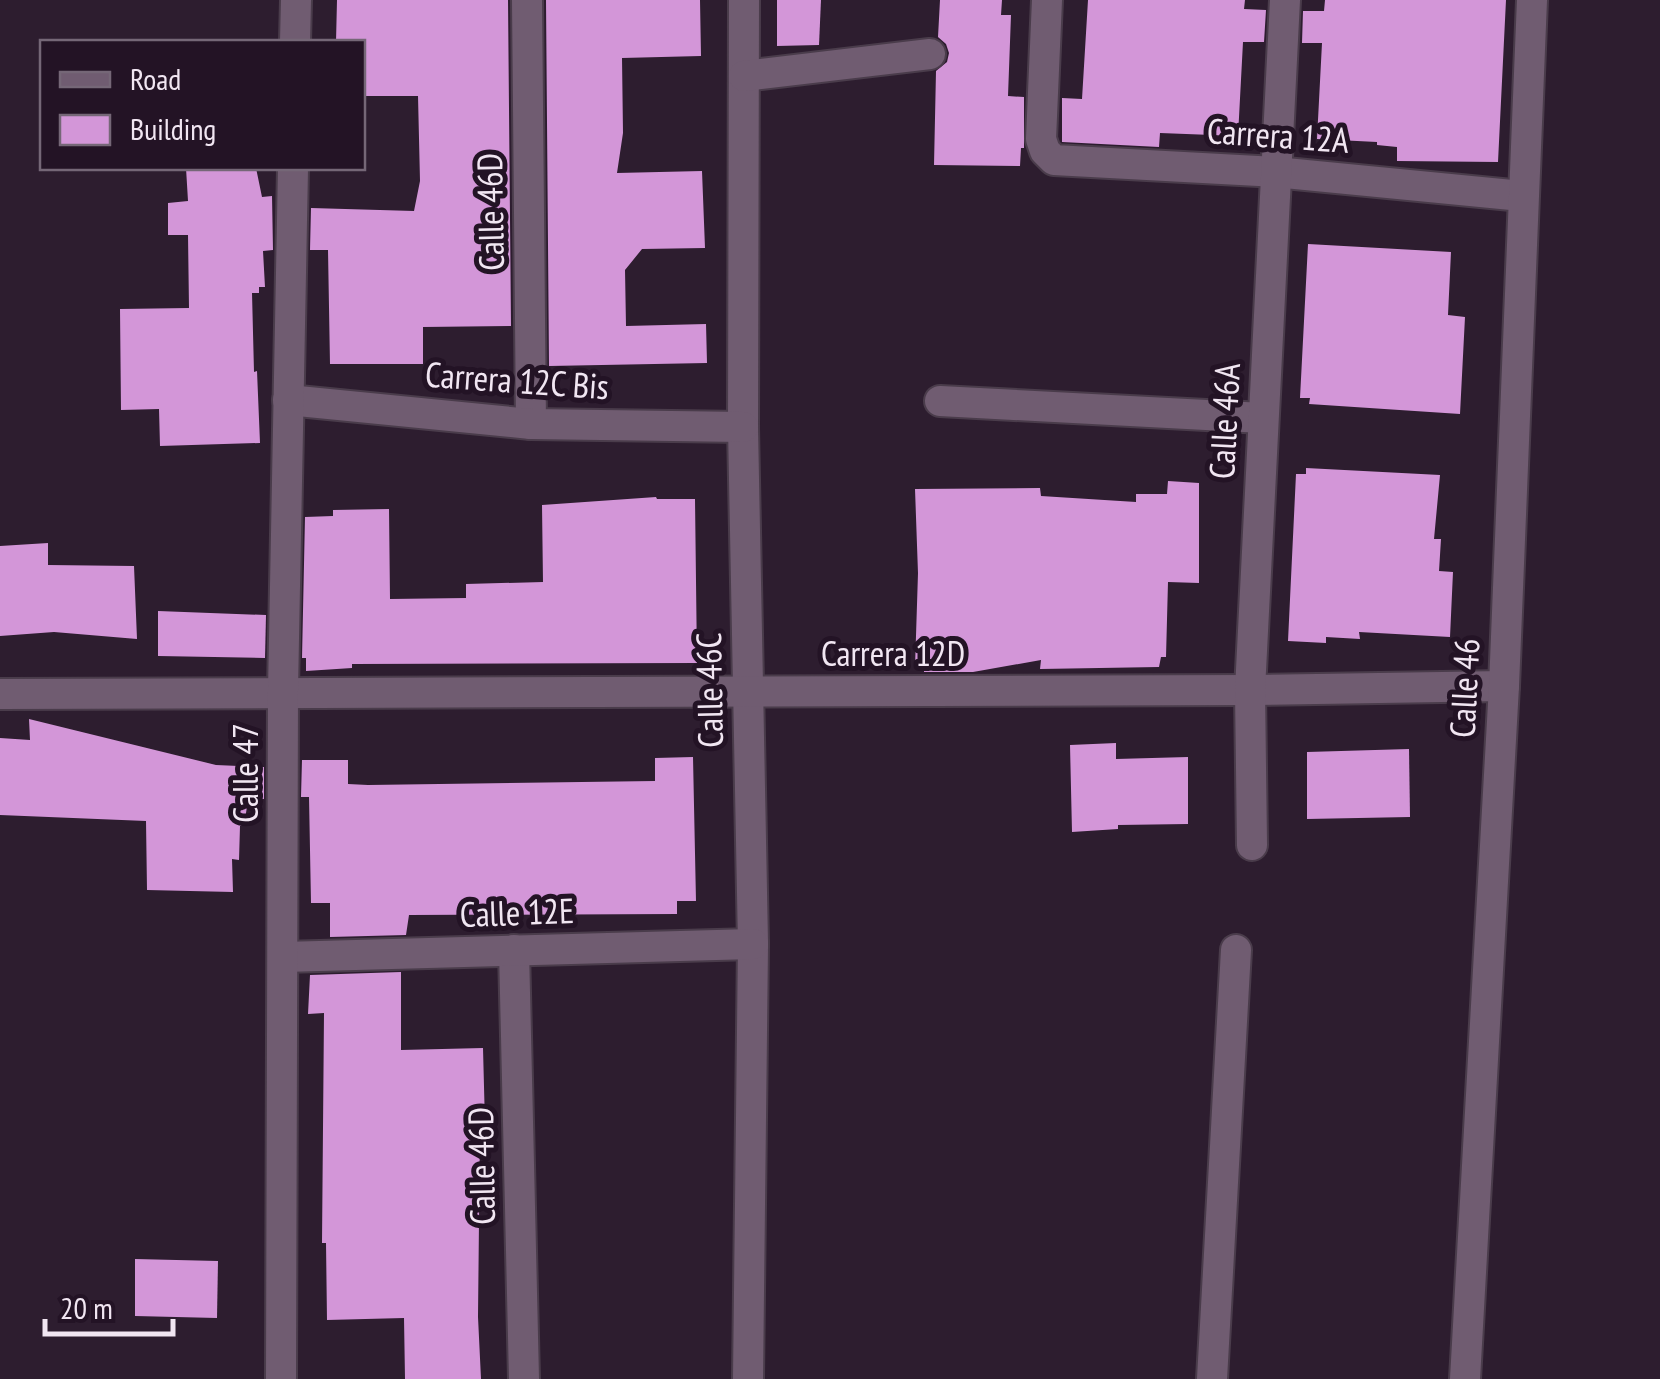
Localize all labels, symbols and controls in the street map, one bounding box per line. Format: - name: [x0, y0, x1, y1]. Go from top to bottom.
- legend: [40, 40, 365, 170]
- text: Road: [130, 59, 181, 98]
- street label: Carrera 12A: [1205, 107, 1351, 163]
- text: Building: [130, 109, 216, 148]
- street label: Calle 46D: [466, 153, 514, 271]
- street label: Carrera 12C Bis: [424, 351, 610, 409]
- street label: Calle 46A: [1198, 361, 1250, 480]
- street label: Carrera 12D: [821, 630, 965, 676]
- street label: Calle 46C: [685, 632, 733, 748]
- street label: Calle 46: [1438, 637, 1490, 739]
- street label: Calle 47: [222, 723, 268, 823]
- street label: Calle 12E: [459, 887, 575, 937]
- street label: Calle 46D: [457, 1107, 505, 1225]
- scale bar: [45, 1274, 172, 1336]
- text: 20 m: [60, 1288, 113, 1327]

